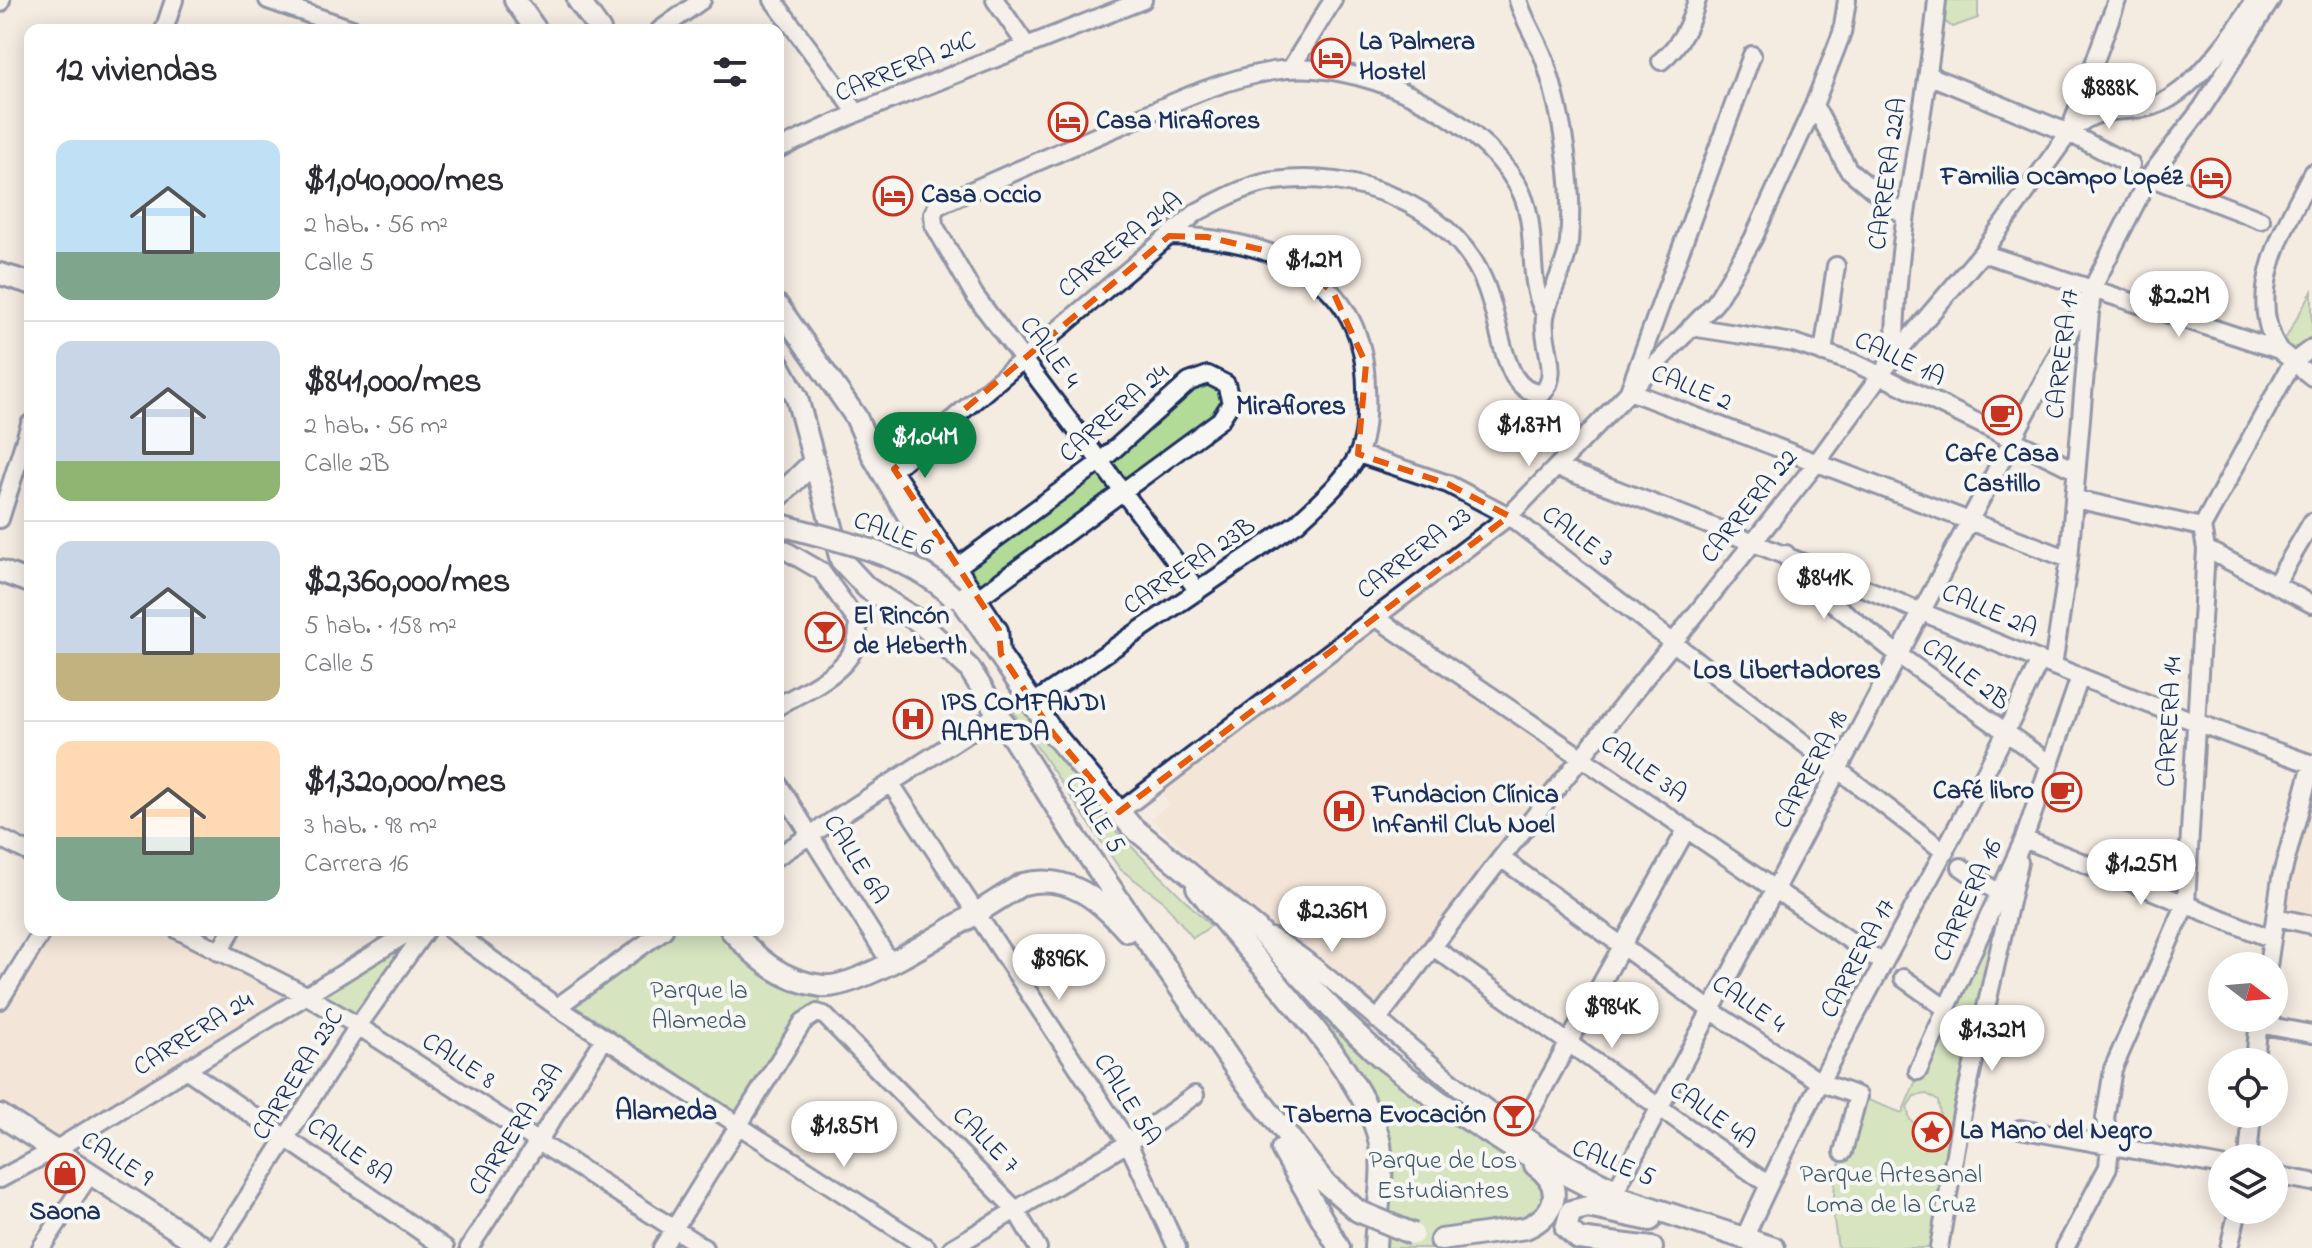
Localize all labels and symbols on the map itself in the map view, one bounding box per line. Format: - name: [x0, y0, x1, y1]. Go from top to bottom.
- street label: CARRERA 24C: [830, 22, 982, 114]
- place label: La Palmera Hostel: [1359, 24, 1475, 92]
- hotel icon: La Palmera Hostel: [1310, 37, 1352, 79]
- pin: $888K: [2053, 63, 2165, 131]
- street label: CARRERA 22A: [1859, 95, 1919, 253]
- hotel icon: Casa Miraflores: [1047, 101, 1089, 143]
- place label: Casa Miraflores: [1096, 103, 1260, 141]
- hotel icon: Familia Ocampo Lopéz: [2190, 157, 2232, 199]
- place label: Familia Ocampo Lopéz: [1939, 159, 2184, 197]
- hotel icon: Casa Occio: [872, 175, 914, 217]
- place label: Casa Occio: [921, 177, 1041, 215]
- street label: CARRERA 24A: [1050, 184, 1192, 308]
- pin: $1.2M: [1258, 235, 1370, 303]
- pin: $2.2M: [2123, 271, 2235, 339]
- street label: CARRERA 17: [2037, 287, 2091, 421]
- street label: CALLE 4: [1009, 309, 1089, 398]
- street label: CALLE 1A: [1847, 322, 1951, 398]
- street label: CARRERA 24: [1051, 355, 1179, 473]
- street label: CALLE 2: [1645, 356, 1737, 423]
- district label: Miraflores: [1236, 387, 1346, 428]
- cafe icon: Cafe Casa Castillo: [1981, 394, 2023, 436]
- pin: $1.87M: [1464, 400, 1594, 468]
- pin: $1.04M: [860, 412, 990, 480]
- place label: Cafe Casa Castillo: [1945, 436, 2059, 504]
- street label: CARRERA 22: [1692, 442, 1808, 572]
- street label: CALLE 3: [1533, 497, 1621, 577]
- street label: CARRERA 23: [1350, 498, 1480, 610]
- street label: CALLE 6: [847, 502, 939, 568]
- street label: CARRERA 23B: [1116, 509, 1264, 625]
- pin: $841K: [1768, 553, 1880, 621]
- street label: CALLE 2A: [1935, 575, 2043, 649]
- place label: El Rincón de Heberth: [853, 598, 967, 666]
- bar icon: El Rincón de Heberth: [804, 611, 846, 653]
- street label: CALLE 2B: [1913, 629, 2017, 721]
- district label: Los Libertadores: [1693, 651, 1881, 692]
- street label: CARRERA 14: [2149, 655, 2193, 788]
- place label: IPS COMFANDI ALAMEDA: [941, 685, 1106, 753]
- hospital icon: IPS COMFANDI ALAMEDA: [892, 698, 934, 740]
- street label: CARRERA 18: [1765, 704, 1859, 836]
- street label: CALLE 3A: [1592, 726, 1694, 814]
- street label: CALLE 5: [1054, 768, 1134, 862]
- cafe icon: Café libro: [2041, 771, 2083, 813]
- place label: Café libro: [1933, 773, 2034, 811]
- place label: Fundacion Clínica Infantil Club Noel: [1370, 777, 1559, 845]
- hospital icon: Fundacion Clínica Infantil Club Noel: [1323, 790, 1365, 832]
- street label: CALLE 6A: [813, 808, 897, 912]
- street label: CARRERA 16: [1924, 833, 2014, 969]
- pin: $1.25M: [2076, 839, 2206, 907]
- pin: $2.36M: [1267, 886, 1397, 954]
- street label: CARRERA 17: [1812, 892, 1907, 1026]
- pin: $896K: [1003, 934, 1115, 1002]
- north arrow: [2208, 952, 2288, 1032]
- street label: CALLE 4: [1703, 966, 1793, 1044]
- park label: Parque la Alameda: [650, 973, 748, 1041]
- pin: $984K: [1556, 982, 1668, 1050]
- street label: CARRERA 24: [127, 983, 262, 1087]
- street label: CARRERA 23C: [243, 1001, 355, 1149]
- pin: $1.32M: [1927, 1005, 2057, 1073]
- street label: CALLE 8: [413, 1024, 503, 1100]
- street label: CALLE 5A: [1083, 1046, 1169, 1154]
- street label: CARRERA 23A: [460, 1056, 574, 1204]
- street label: CALLE 4A: [1661, 1072, 1763, 1160]
- district label: Alameda: [615, 1092, 717, 1133]
- bar icon: Taberna Evocación: [1493, 1095, 1535, 1137]
- place label: Taberna Evocación: [1283, 1097, 1486, 1135]
- street label: CALLE 7: [942, 1098, 1028, 1184]
- pin: $1.85M: [779, 1101, 909, 1169]
- street label: CALLE 8A: [298, 1108, 400, 1196]
- place icon: La Mano del Negro: [1911, 1111, 1953, 1153]
- place label: La Mano del Negro: [1960, 1113, 2152, 1152]
- street label: CALLE 9: [72, 1122, 160, 1198]
- street label: CALLE 5: [1566, 1130, 1660, 1198]
- park label: Parque de Los Estudiantes: [1369, 1143, 1517, 1211]
- shop icon: Saona: [44, 1152, 86, 1194]
- park label: Parque Artesanal Loma de la Cruz: [1800, 1157, 1982, 1225]
- place label: Saona: [29, 1194, 101, 1232]

